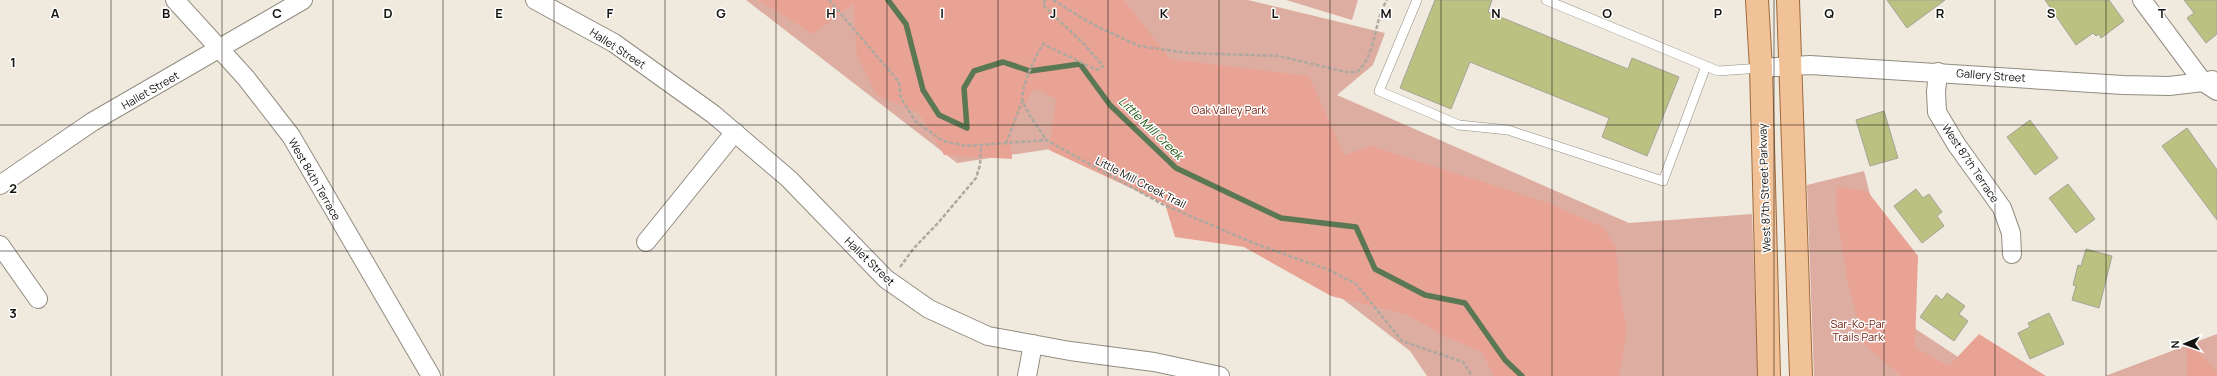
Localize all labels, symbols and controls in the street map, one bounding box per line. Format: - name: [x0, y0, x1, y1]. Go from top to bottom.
- text: A: [51, 4, 60, 22]
- text: B: [162, 4, 170, 22]
- text: C: [272, 4, 282, 22]
- text: D: [383, 4, 393, 22]
- text: E: [495, 4, 503, 22]
- text: F: [607, 4, 614, 22]
- text: G: [716, 4, 726, 22]
- text: H: [826, 4, 836, 22]
- text: I: [940, 4, 944, 22]
- text: J: [1050, 4, 1056, 22]
- text: K: [1160, 4, 1169, 22]
- text: L: [1272, 4, 1279, 22]
- text: M: [1380, 4, 1392, 22]
- text: N: [1491, 4, 1501, 22]
- text: O: [1602, 4, 1612, 22]
- text: P: [1714, 4, 1722, 22]
- text: Q: [1824, 4, 1834, 22]
- text: R: [1936, 4, 1945, 22]
- text: S: [2047, 4, 2056, 22]
- text: T: [2158, 4, 2166, 22]
- street label: Hallet Street: [587, 24, 649, 72]
- text: 1: [10, 53, 16, 71]
- street label: Gallery Street: [1956, 65, 2026, 85]
- street label: Hallet Street: [118, 67, 182, 113]
- water label: Little Mill Creek: [1115, 93, 1188, 165]
- park label: Oak Valley Park: [1191, 102, 1267, 117]
- street label: West 87th Terrace: [1939, 121, 2003, 206]
- street label: West 87th Street Parkway: [1754, 123, 1774, 253]
- street label: West 84th Terrace: [285, 135, 345, 223]
- street label: Little Mill Creek Trail: [1093, 153, 1189, 211]
- text: 2: [9, 179, 17, 197]
- street label: Hallet Street: [842, 233, 898, 289]
- text: 3: [9, 304, 17, 322]
- park label: Sar-Ko-Par Trails Park: [1830, 316, 1886, 344]
- north arrow: [2165, 324, 2205, 364]
- text: N: [2167, 340, 2182, 349]

